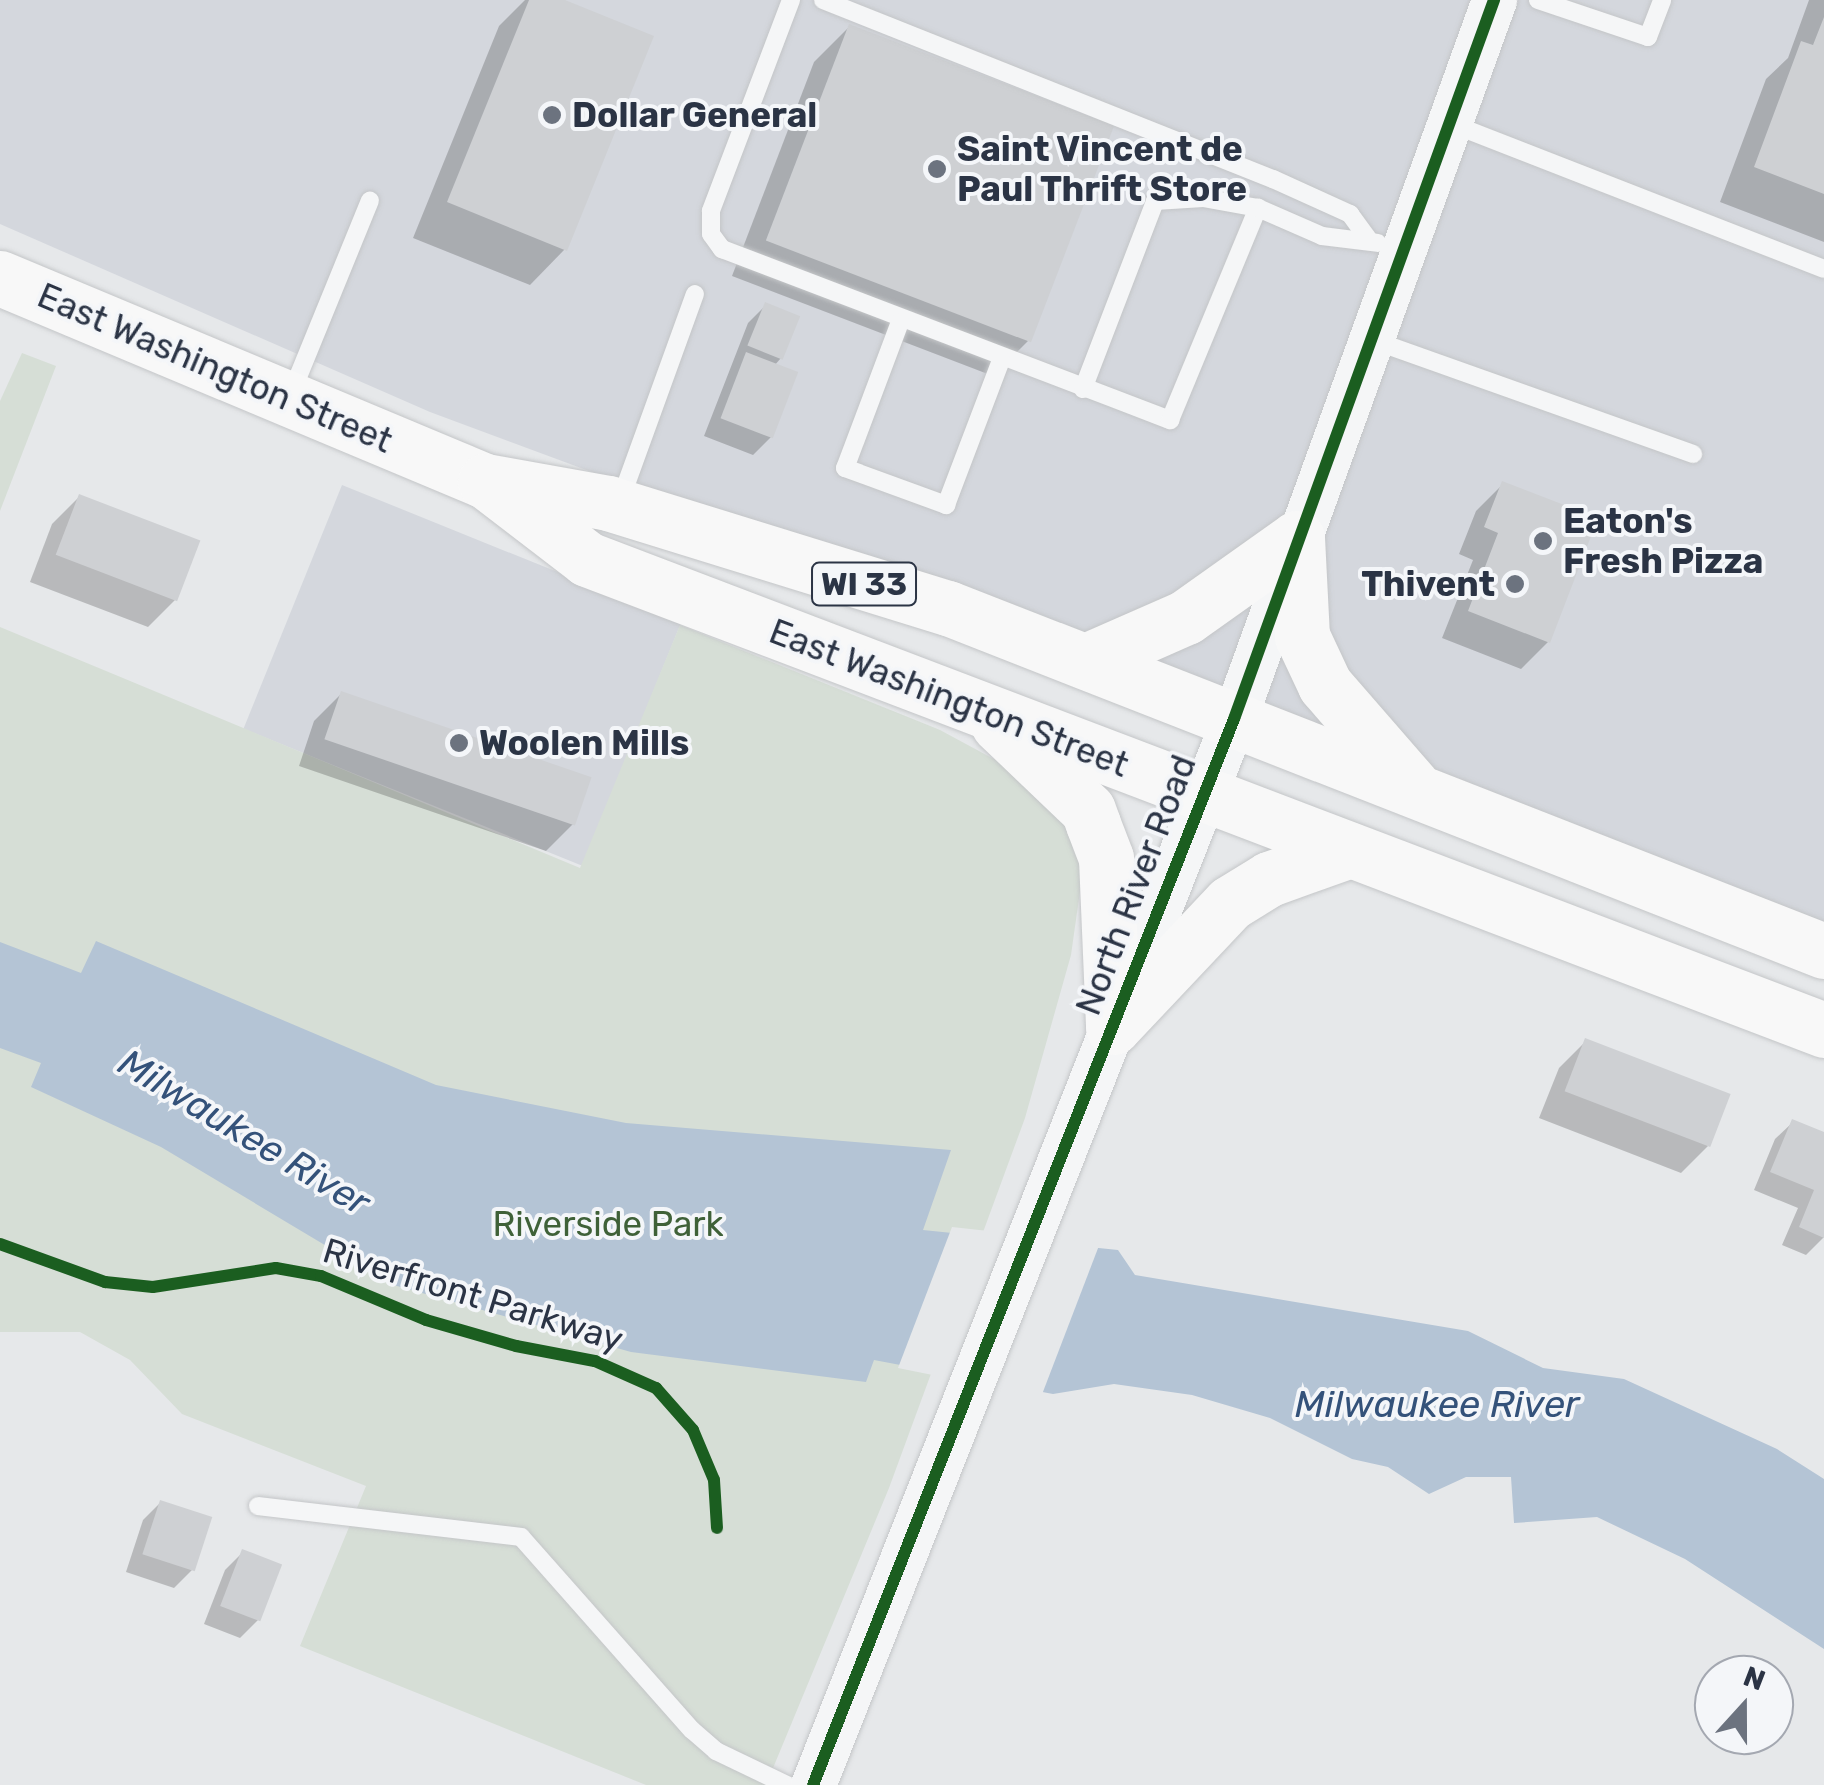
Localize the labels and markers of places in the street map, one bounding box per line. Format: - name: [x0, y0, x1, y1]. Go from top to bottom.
- place label: Dollar General: [572, 94, 818, 136]
- marker: Dollar General: [541, 104, 563, 126]
- place label: Saint Vincent de Paul Thrift Store: [957, 128, 1248, 210]
- marker: Saint Vincent de Paul Thrift Store: [926, 158, 948, 180]
- place label: Eaton's Fresh Pizza: [1563, 500, 1763, 582]
- marker: Eaton's Fresh Pizza: [1532, 530, 1554, 552]
- place label: Thivent: [1361, 563, 1495, 605]
- marker: Thivent: [1504, 573, 1526, 595]
- place label: Woolen Mills: [479, 722, 689, 764]
- marker: Woolen Mills: [448, 732, 470, 754]

